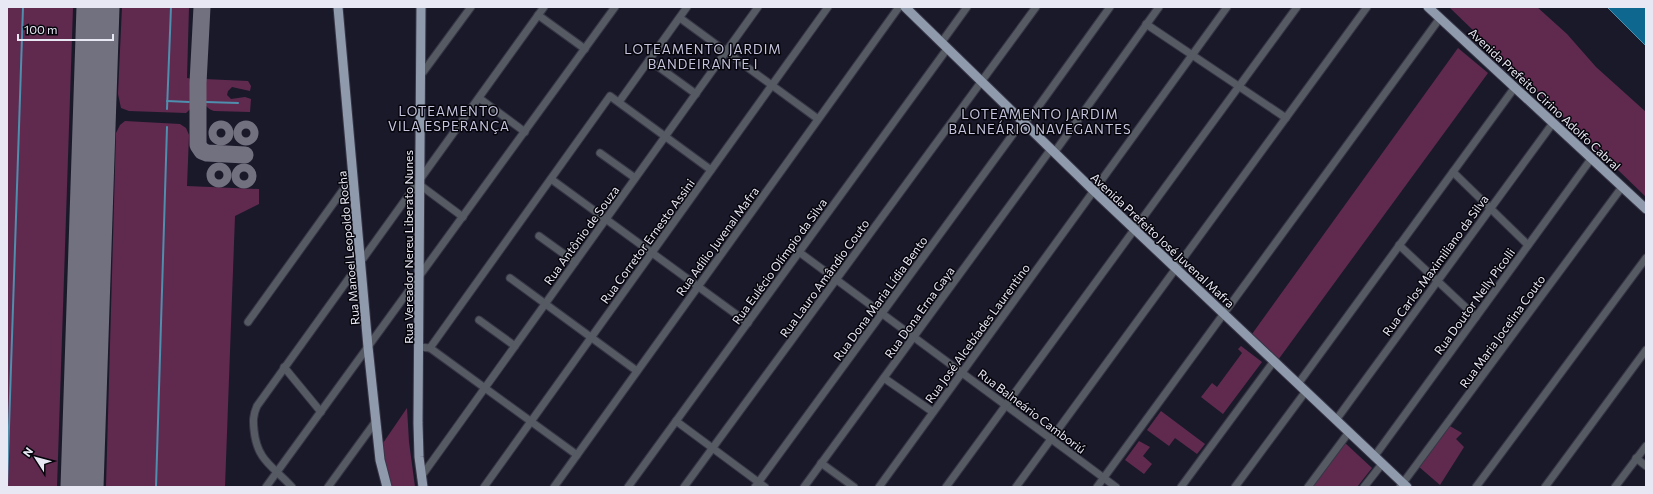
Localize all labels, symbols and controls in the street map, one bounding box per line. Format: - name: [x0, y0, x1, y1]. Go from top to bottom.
- scale bar: [18, 16, 113, 42]
- text: 100 m: [24, 22, 58, 36]
- street label: Avenida Prefeito Cirino Adolfo Cabral: [1466, 25, 1624, 173]
- district label: LOTEAMENTO JARDIM BANDEIRANTE I: [624, 41, 782, 72]
- district label: LOTEAMENTO VILA ESPERANÇA: [388, 103, 510, 134]
- district label: LOTEAMENTO JARDIM BALNEÁRIO NAVEGANTES: [948, 106, 1132, 137]
- street label: Rua Vereador Nereu Liberato Nunes: [401, 150, 415, 344]
- street label: Rua Manoel Leopoldo Rocha: [334, 170, 362, 326]
- street label: Avenida Prefeito José Juvenal Mafra: [1088, 170, 1238, 311]
- street label: Rua Corretor Ernesto Assini: [597, 176, 697, 306]
- street label: Rua Antônio de Souza: [540, 183, 622, 287]
- street label: Rua Adílio Juvenal Mafra: [673, 184, 762, 299]
- street label: Rua Carlos Maximiliano da Silva: [1379, 192, 1491, 338]
- street label: Rua Eulécio Olímpio da Silva: [729, 195, 829, 327]
- street label: Rua Lauro Amândio Couto: [776, 216, 872, 340]
- street label: Rua Dona Maria Lídia Bento: [830, 233, 930, 363]
- street label: Rua Doutor Nelly Picolli: [1431, 245, 1517, 357]
- street label: Rua José Alcebíades Laurentino: [922, 261, 1033, 406]
- street label: Rua Dona Erna Gaya: [881, 264, 957, 360]
- street label: Rua Maria Jocelina Couto: [1456, 272, 1548, 391]
- street label: Rua Balneário Camboriú: [976, 366, 1088, 456]
- north arrow: [16, 438, 56, 478]
- text: N: [20, 445, 35, 459]

